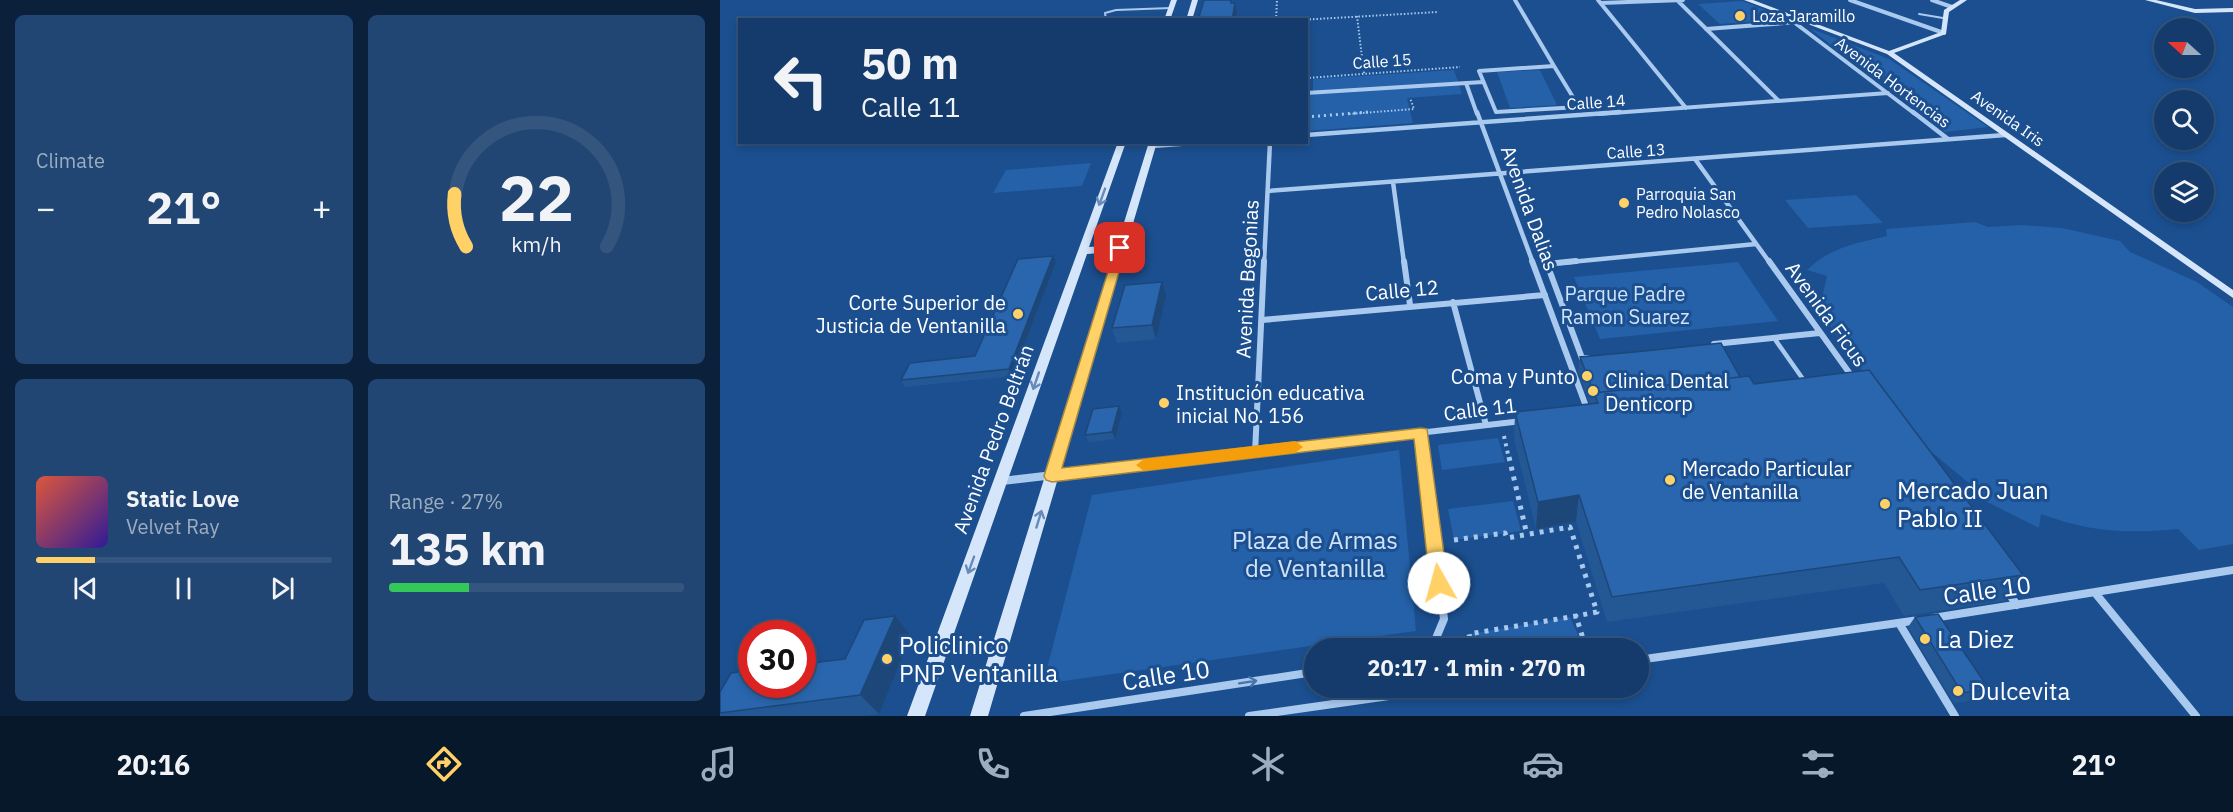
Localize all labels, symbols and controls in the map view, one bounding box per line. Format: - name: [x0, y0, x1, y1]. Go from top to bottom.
- place label: Loza Jaramillo: [1752, 6, 1855, 26]
- marker: Loza Jaramillo: [1733, 9, 1747, 23]
- north arrow: [2154, 18, 2214, 78]
- map controls: [2154, 18, 2214, 222]
- street label: Avenida Hortencias: [1831, 32, 1955, 132]
- text: 50 m: [861, 36, 959, 91]
- icon: left: [762, 42, 840, 120]
- street label: Calle 15: [1352, 49, 1412, 73]
- street label: Avenida Iris: [1967, 85, 2049, 151]
- text: Calle 11: [861, 89, 960, 124]
- street label: Calle 14: [1566, 90, 1626, 114]
- button: search: [2154, 90, 2214, 150]
- street label: Calle 13: [1606, 139, 1666, 163]
- street label: Avenida Dalias: [1495, 142, 1565, 274]
- text: Climate: [36, 147, 105, 174]
- text: 22: [499, 157, 574, 238]
- button: layers: [2154, 162, 2214, 222]
- text: 21°: [146, 178, 221, 236]
- place label: Parroquia San Pedro Nolasco: [1636, 184, 1740, 222]
- text: −: [36, 186, 56, 229]
- text: +: [312, 186, 332, 229]
- one-way arrow: [1096, 188, 1107, 206]
- marker: Parroquia San Pedro Nolasco: [1617, 196, 1631, 210]
- street label: Avenida Begonias: [1229, 199, 1265, 359]
- pin: [1094, 222, 1145, 273]
- text: km/h: [511, 230, 561, 258]
- icon: arrive: [1103, 231, 1136, 264]
- street label: Avenida Ficus: [1780, 256, 1874, 372]
- street label: Calle 12: [1364, 273, 1440, 307]
- park label: Parque Padre Ramon Suarez: [1560, 280, 1690, 330]
- place label: Corte Superior de Justicia de Ventanilla: [816, 289, 1006, 339]
- marker: Corte Superior de Justicia de Ventanilla: [1011, 307, 1025, 321]
- street label: Avenida Pedro Beltrán: [946, 341, 1040, 537]
- place label: Coma y Punto: [1451, 363, 1575, 390]
- place label: Clinica Dental Denticorp: [1605, 367, 1729, 417]
- marker: Coma y Punto: [1580, 369, 1594, 383]
- one-way arrow: [1030, 371, 1041, 390]
- place label: Institución educativa inicial No. 156: [1176, 379, 1365, 429]
- marker: Clinica Dental Denticorp: [1586, 384, 1600, 398]
- street label: Calle 11: [1442, 391, 1518, 427]
- marker: Institución educativa inicial No. 156: [1157, 396, 1171, 410]
- place label: Mercado Particular de Ventanilla: [1682, 455, 1852, 505]
- marker: Mercado Particular de Ventanilla: [1663, 473, 1677, 487]
- place label: Mercado Juan Pablo II: [1897, 474, 2049, 534]
- text: Static Love: [126, 484, 239, 513]
- text: Range · 27%: [389, 488, 503, 515]
- marker: Mercado Juan Pablo II: [1878, 497, 1892, 511]
- one-way arrow: [1034, 510, 1045, 529]
- text: Velvet Ray: [126, 513, 219, 540]
- text: 135 km: [389, 519, 546, 577]
- park label: Plaza de Armas de Ventanilla: [1232, 524, 1398, 584]
- position arrow: [1407, 551, 1471, 615]
- one-way arrow: [964, 555, 975, 573]
- street label: Calle 10: [1941, 568, 2033, 612]
- icon: previous: [69, 572, 102, 605]
- icon: pause: [167, 572, 200, 605]
- icon: next: [266, 572, 299, 605]
- speed limit sign: 30: [738, 620, 816, 698]
- place label: La Diez: [1937, 623, 2014, 655]
- place label: Policlinico PNP Ventanilla: [899, 629, 1058, 689]
- marker: La Diez: [1918, 632, 1932, 646]
- marker: Policlinico PNP Ventanilla: [880, 652, 894, 666]
- street label: Calle 10: [1120, 652, 1212, 698]
- text: 20:17 · 1 min · 270 m: [1367, 653, 1586, 682]
- place label: Dulcevita: [1970, 675, 2070, 707]
- one-way arrow: [1237, 677, 1257, 688]
- marker: Dulcevita: [1951, 684, 1965, 698]
- icon: directions: [423, 743, 465, 785]
- icon: music: [698, 743, 740, 785]
- icon: phone: [972, 743, 1014, 785]
- icon: climate: [1247, 743, 1289, 785]
- icon: car: [1522, 743, 1564, 785]
- icon: filters: [1797, 743, 1839, 785]
- text: 20:16: [116, 747, 190, 782]
- text: 21°: [2071, 747, 2117, 782]

